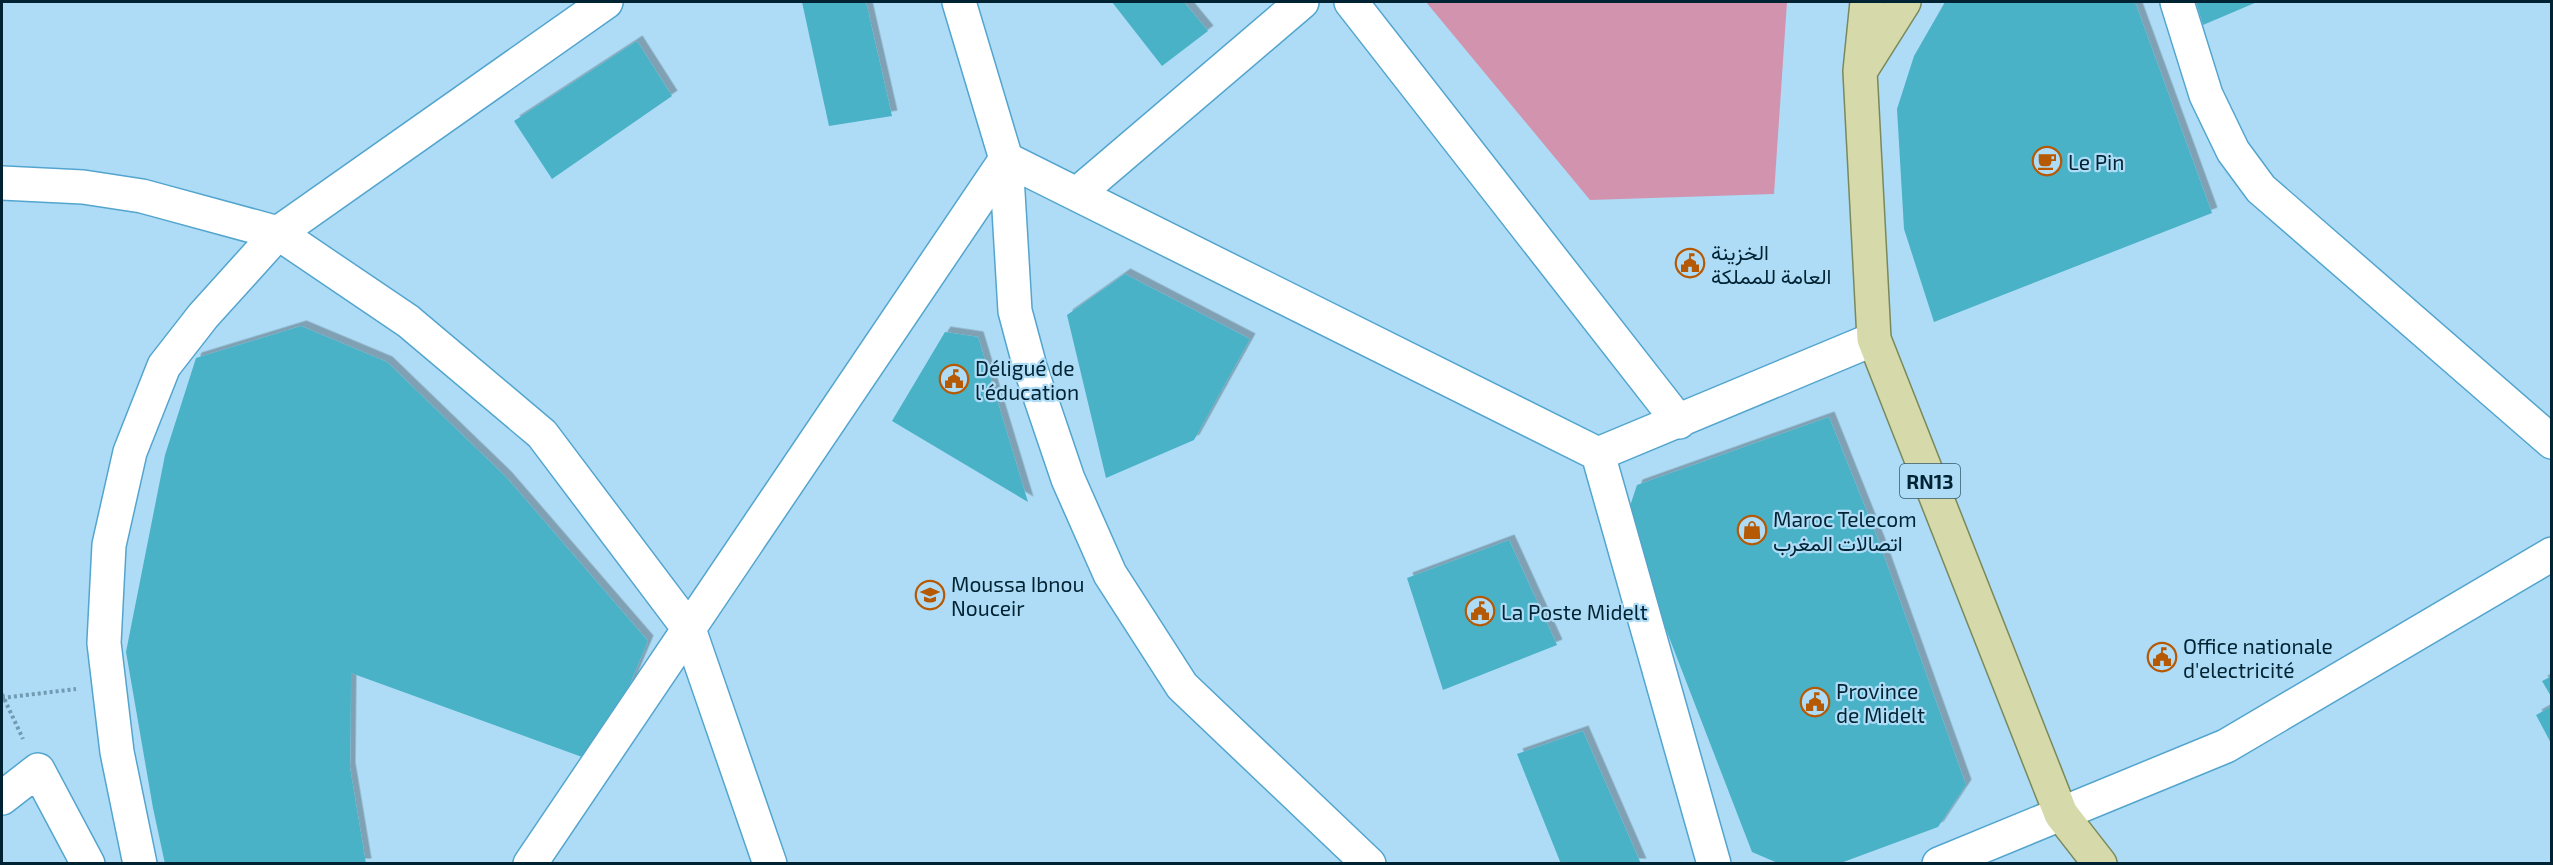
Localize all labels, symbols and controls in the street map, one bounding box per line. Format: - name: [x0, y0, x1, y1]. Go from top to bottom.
- cafe icon: Le Pin: [2031, 145, 2063, 177]
- place label: Le Pin: [2068, 149, 2125, 174]
- place label: الخزينة العامة للمملكة: [1711, 239, 1831, 288]
- public building icon: الخزينة العامة للمملكة: [1674, 247, 1706, 279]
- place label: Déligué de l'éducation: [975, 355, 1079, 404]
- public building icon: Déligué de l'éducation: [938, 363, 970, 395]
- road number: RN13: [1900, 464, 1960, 498]
- place label: Maroc Telecom اتصالات المغرب: [1773, 506, 1917, 557]
- shop icon: Maroc Telecom اتصالات المغرب: [1736, 514, 1768, 546]
- place label: Moussa Ibnou Nouceir: [951, 571, 1084, 620]
- school or university icon: Moussa Ibnou Nouceir: [914, 579, 946, 611]
- public building icon: La Poste Midelt: [1464, 595, 1496, 627]
- place label: La Poste Midelt: [1501, 599, 1648, 624]
- place label: Office nationale d'electricité: [2183, 633, 2333, 682]
- public building icon: Office nationale d'electricité: [2146, 641, 2178, 673]
- place label: Province de Midelt: [1836, 678, 1925, 727]
- public building icon: Province de Midelt: [1799, 686, 1831, 718]

